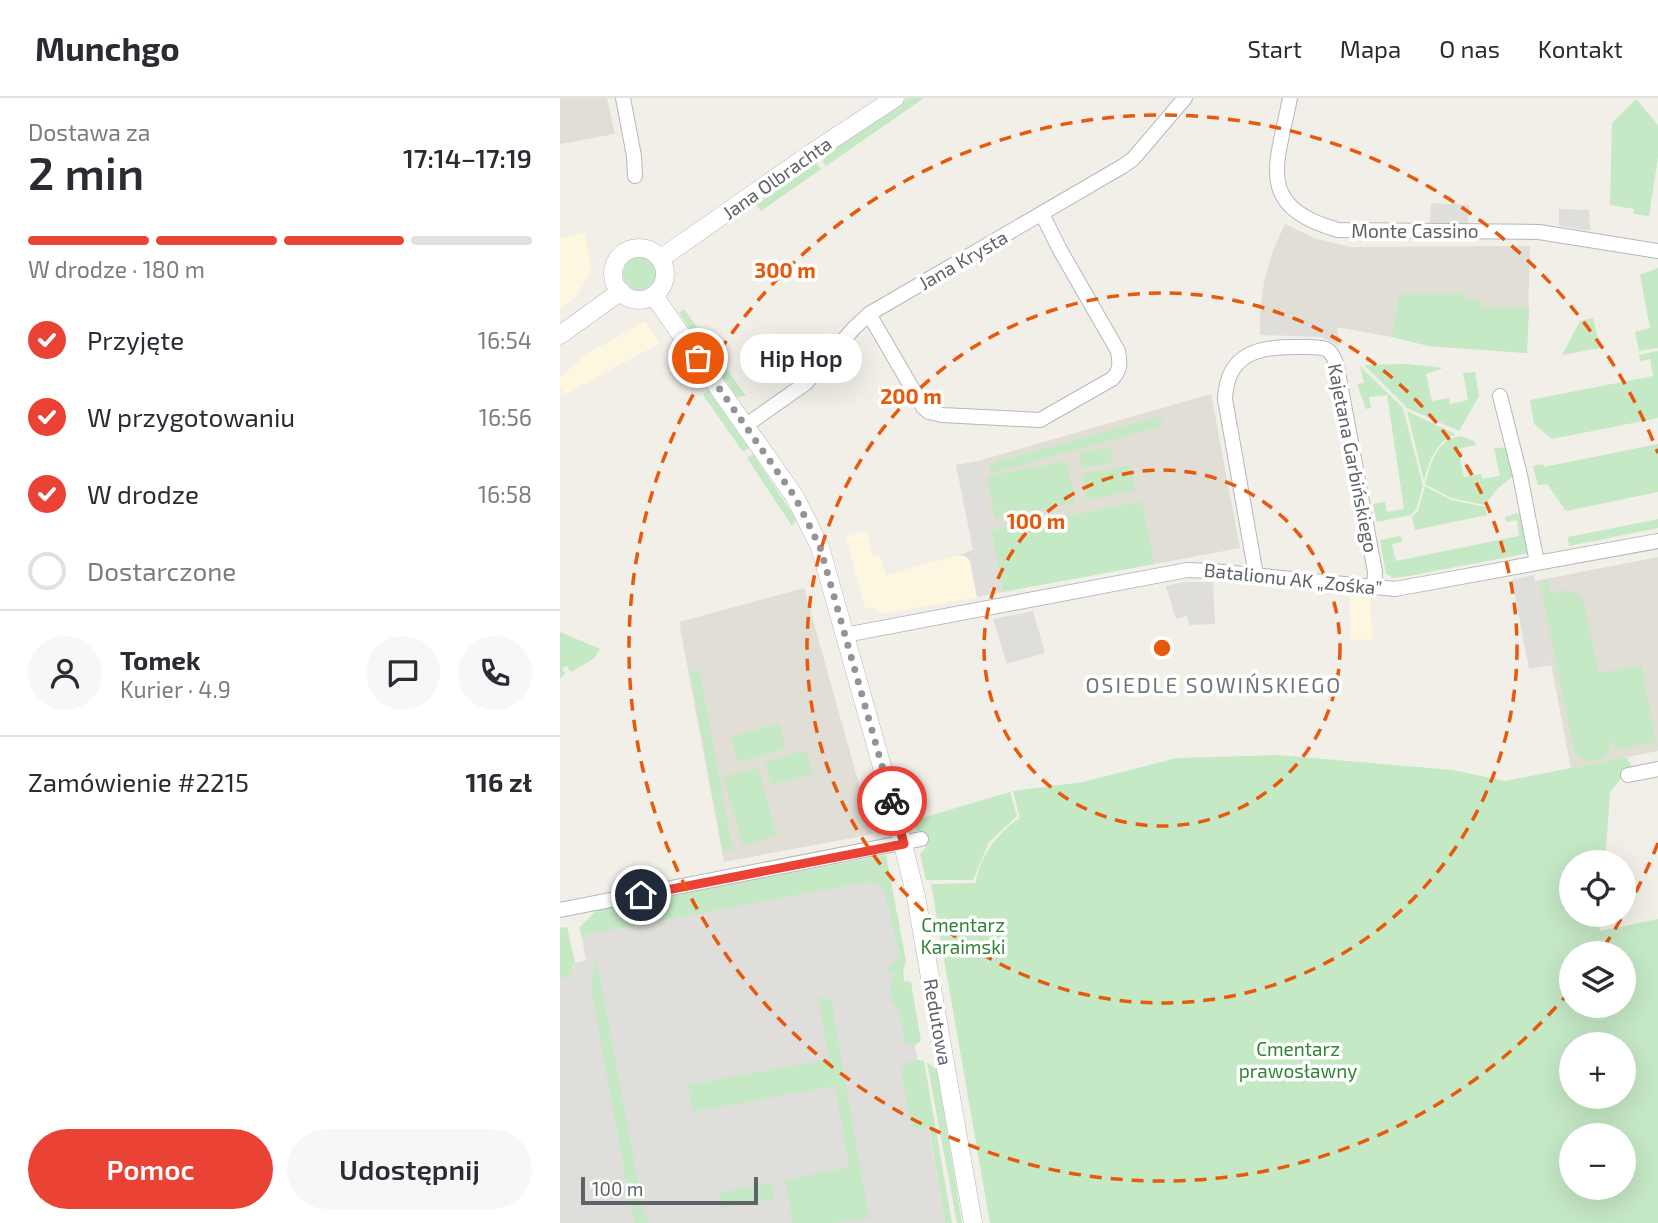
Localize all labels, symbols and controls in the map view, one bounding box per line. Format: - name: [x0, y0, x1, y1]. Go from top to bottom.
- text: Munchgo: [35, 28, 180, 68]
- text: Start: [1247, 34, 1302, 63]
- text: Mapa: [1340, 34, 1401, 63]
- text: O nas: [1439, 34, 1500, 63]
- text: Kontakt: [1538, 34, 1623, 63]
- text: Dostawa za: [28, 118, 150, 146]
- street label: Jana Olbrachta: [718, 132, 836, 224]
- text: 17:14–17:19: [403, 142, 532, 173]
- text: 2 min: [28, 144, 144, 199]
- street label: Monte Cassino: [1351, 219, 1479, 242]
- street label: Jana Krysta: [914, 225, 1011, 294]
- text: W drodze · 180 m: [28, 255, 205, 283]
- text: 300 m: [754, 257, 816, 282]
- icon: check: [28, 321, 66, 359]
- text: Przyjęte: [87, 324, 184, 355]
- text: 16:54: [478, 326, 532, 354]
- pin: [668, 328, 728, 388]
- callout: Hip Hop: [740, 334, 862, 382]
- icon: bag: [679, 339, 717, 377]
- text: Hip Hop: [759, 344, 843, 372]
- street label: Kajetana Garbińskiego: [1324, 361, 1383, 554]
- text: 200 m: [880, 383, 942, 408]
- icon: check: [28, 398, 66, 436]
- text: W przygotowaniu: [87, 401, 295, 432]
- text: 16:56: [479, 403, 532, 431]
- icon: check: [28, 475, 66, 513]
- text: W drodze: [87, 478, 199, 509]
- text: 16:58: [478, 480, 532, 508]
- text: 100 m: [1007, 508, 1065, 533]
- text: Dostarczone: [87, 555, 236, 586]
- street label: Batalionu AK „Zośka”: [1203, 558, 1383, 599]
- button: person: [28, 636, 102, 710]
- button: chat: [366, 636, 440, 710]
- button: phone: [458, 636, 532, 710]
- centre of rings: [1150, 636, 1174, 660]
- text: Tomek: [120, 644, 201, 675]
- district label: OSIEDLE SOWIŃSKIEGO: [1086, 672, 1342, 697]
- text: Kurier · 4.9: [120, 675, 231, 703]
- text: Zamówienie #2215: [28, 766, 249, 797]
- text: 116 zł: [466, 766, 532, 797]
- courier: [857, 766, 927, 836]
- icon: bike: [873, 782, 911, 820]
- map controls: [1559, 850, 1636, 1200]
- button: locate: [1559, 850, 1636, 927]
- pin: [611, 865, 671, 925]
- icon: home: [622, 876, 660, 914]
- park label: Cmentarz Karaimski: [920, 913, 1006, 958]
- button: layers: [1559, 941, 1636, 1018]
- street label: Redutowa: [920, 977, 957, 1067]
- button: +: [1559, 1032, 1636, 1109]
- park label: Cmentarz prawosławny: [1239, 1037, 1357, 1082]
- button: −: [1559, 1123, 1636, 1200]
- button: Pomoc: [28, 1129, 273, 1209]
- button: Udostępnij: [287, 1129, 532, 1209]
- scale bar: [581, 1174, 758, 1206]
- text: 100 m: [592, 1177, 643, 1200]

